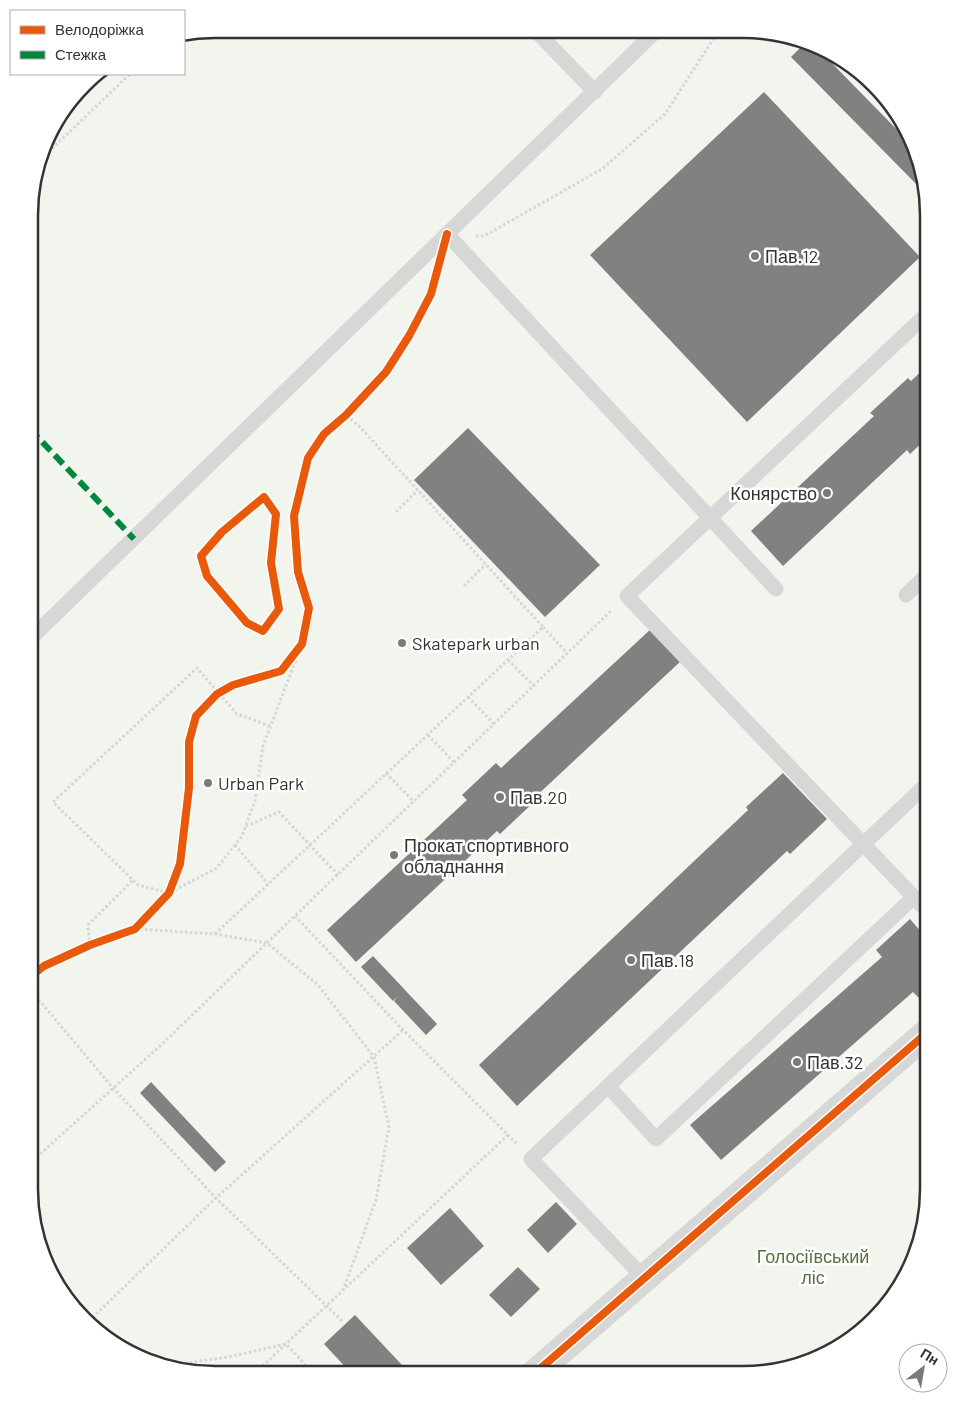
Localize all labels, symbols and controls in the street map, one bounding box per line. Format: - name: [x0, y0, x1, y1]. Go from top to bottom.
- legend: [10, 10, 185, 75]
- text: Велодоріжка: [55, 20, 144, 38]
- text: Стежка: [55, 45, 107, 63]
- place label: Пав.12: [765, 245, 818, 267]
- marker: Пав.12: [749, 250, 761, 262]
- place label: Конярство: [730, 482, 817, 504]
- marker: Конярство: [821, 487, 833, 499]
- place label: Skatepark urban: [412, 632, 540, 654]
- marker: Skatepark urban: [396, 637, 408, 649]
- place label: Urban Park: [218, 772, 304, 794]
- marker: Urban Park: [202, 777, 214, 789]
- place label: Пав.20: [510, 786, 567, 808]
- marker: Пав.20: [494, 791, 506, 803]
- place label: Прокат спортивного обладнання: [404, 834, 569, 877]
- marker: Прокат спортивного обладнання: [388, 849, 400, 861]
- place label: Пав.18: [641, 949, 694, 971]
- marker: Пав.18: [625, 954, 637, 966]
- place label: Пав.32: [807, 1051, 863, 1073]
- marker: Пав.32: [791, 1056, 803, 1068]
- park label: Голосіївський ліс: [757, 1245, 869, 1288]
- north arrow: [898, 1343, 948, 1393]
- text: Пн: [918, 1344, 942, 1368]

